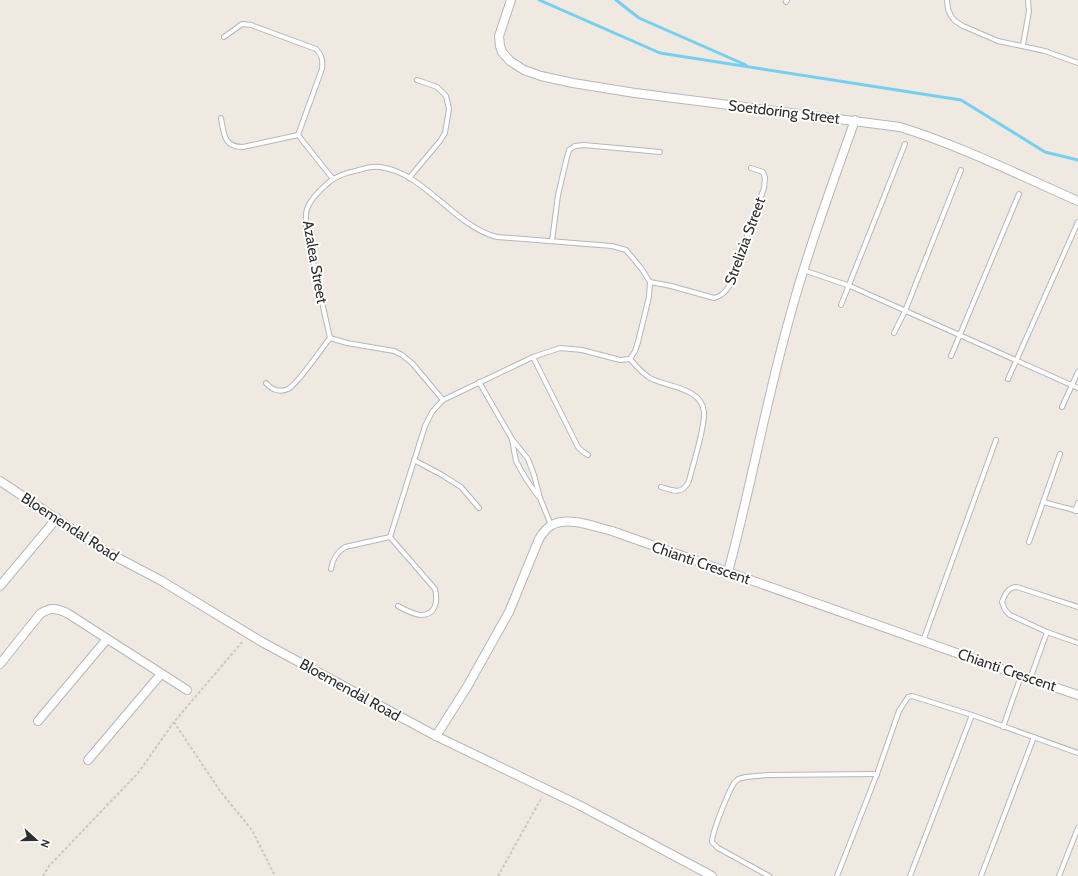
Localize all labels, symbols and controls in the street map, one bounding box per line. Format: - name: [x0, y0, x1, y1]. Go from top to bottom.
- street label: Soetdoring Street: [727, 96, 841, 128]
- street label: Strelizia Street: [721, 195, 769, 287]
- street label: Azalea Street: [299, 219, 331, 305]
- street label: Bloemendal Road: [18, 489, 122, 565]
- street label: Chianti Crescent: [649, 538, 753, 588]
- street label: Chianti Crescent: [955, 645, 1059, 695]
- street label: Bloemendal Road: [296, 655, 404, 725]
- north arrow: [16, 820, 56, 860]
- text: N: [37, 837, 53, 850]

